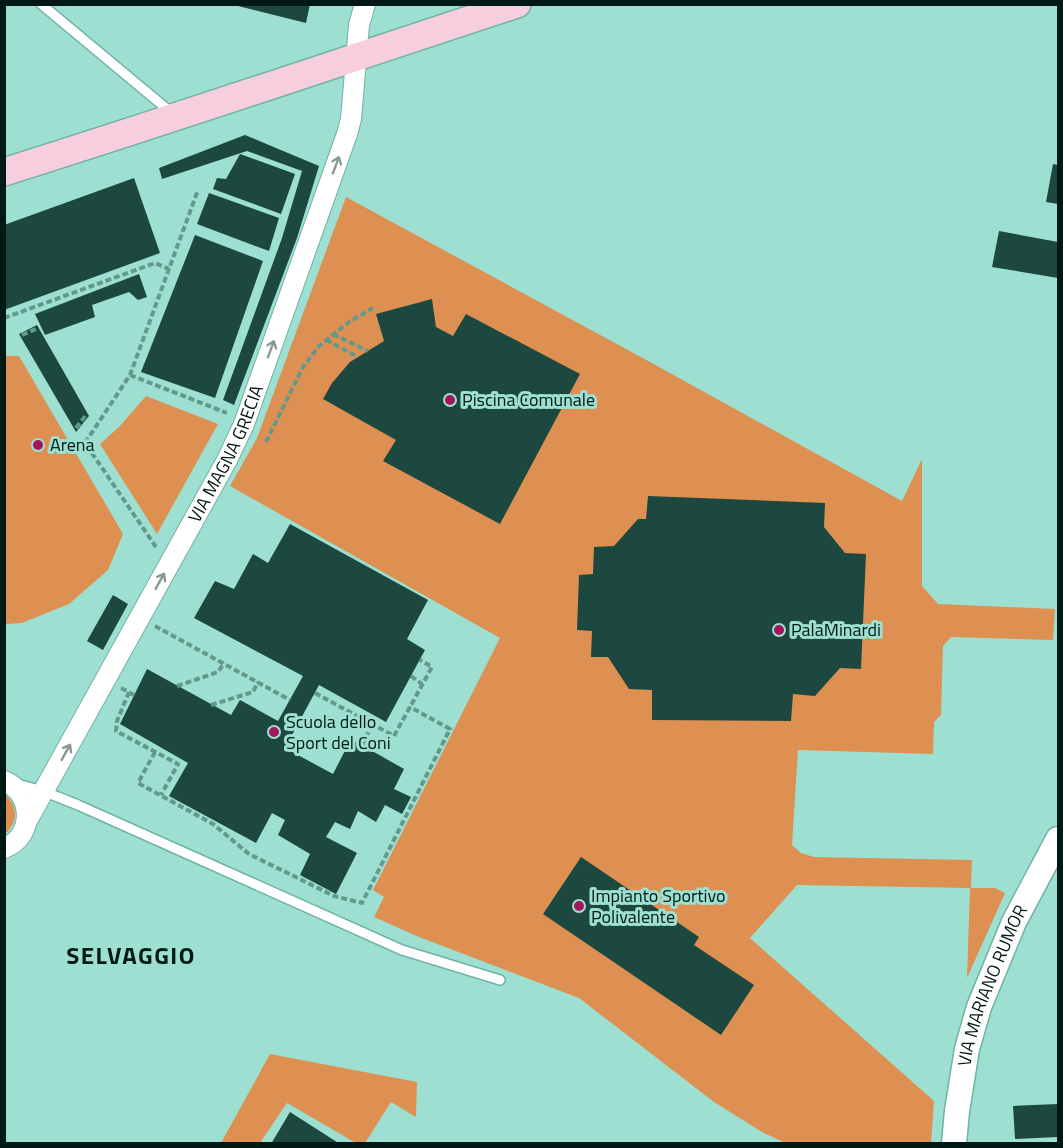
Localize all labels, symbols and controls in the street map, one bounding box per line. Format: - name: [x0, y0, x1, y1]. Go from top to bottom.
- one-way arrow: [332, 156, 343, 175]
- one-way arrow: [266, 340, 277, 358]
- street label: VIA MAGNA GRECIA: [181, 381, 270, 527]
- place label: Piscina Comunale: [462, 386, 595, 413]
- marker: Piscina Comunale: [443, 393, 457, 407]
- place label: Arena: [50, 431, 95, 458]
- marker: Arena: [31, 438, 45, 452]
- one-way arrow: [154, 573, 166, 590]
- place label: PalaMinardi: [791, 616, 881, 643]
- marker: PalaMinardi: [772, 623, 786, 637]
- place label: Scuola dello Sport del Coni: [286, 708, 391, 756]
- marker: Scuola dello Sport del Coni: [267, 725, 281, 739]
- one-way arrow: [60, 744, 72, 761]
- place label: Impianto Sportivo Polivalente: [591, 882, 726, 930]
- marker: Impianto Sportivo Polivalente: [572, 899, 586, 913]
- street label: VIA MARIANO RUMOR: [950, 900, 1034, 1068]
- district label: SELVAGGIO: [66, 937, 196, 973]

